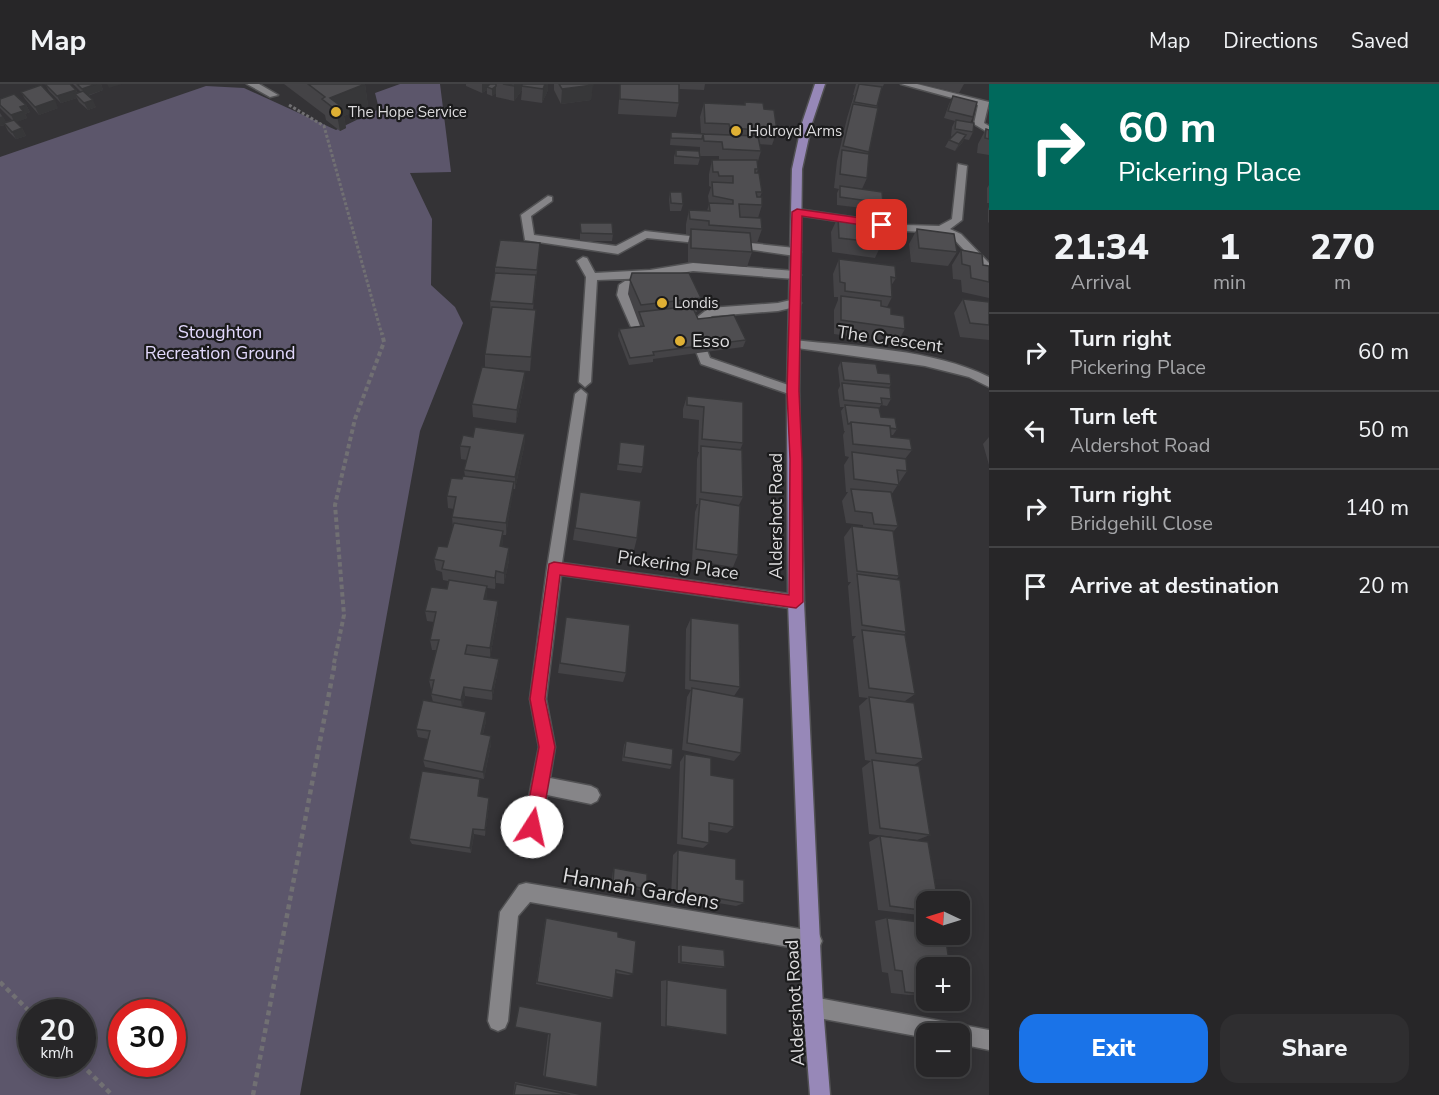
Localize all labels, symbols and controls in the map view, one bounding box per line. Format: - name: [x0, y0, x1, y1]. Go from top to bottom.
- text: Map: [30, 22, 86, 60]
- text: Map: [1149, 27, 1190, 55]
- text: Directions: [1223, 27, 1318, 55]
- text: Saved: [1351, 27, 1409, 55]
- text: 60 m: [1118, 100, 1217, 157]
- place label: The Hope Service: [348, 102, 467, 122]
- marker: The Hope Service: [329, 105, 343, 119]
- icon: right: [1019, 108, 1097, 186]
- place label: Holroyd Arms: [748, 121, 842, 141]
- marker: Holroyd Arms: [729, 124, 743, 138]
- text: Pickering Place: [1118, 154, 1301, 191]
- pin: [856, 199, 907, 250]
- icon: arrive: [865, 208, 898, 241]
- text: 21:34: [1053, 223, 1149, 272]
- text: 1: [1219, 223, 1240, 272]
- text: 270: [1310, 223, 1375, 272]
- text: Arrival: [1071, 269, 1131, 296]
- text: min: [1213, 269, 1246, 296]
- text: m: [1334, 269, 1351, 296]
- place label: Londis: [674, 293, 718, 313]
- marker: Londis: [655, 296, 669, 310]
- park label: Stoughton Recreation Ground: [145, 320, 295, 365]
- street label: The Crescent: [836, 320, 945, 358]
- text: Turn right: [1070, 324, 1171, 354]
- place label: Esso: [692, 329, 730, 353]
- marker: Esso: [673, 334, 687, 348]
- icon: right: [1019, 336, 1052, 369]
- text: 60 m: [1358, 337, 1409, 367]
- text: Pickering Place: [1070, 354, 1206, 381]
- text: Turn left: [1070, 402, 1157, 432]
- icon: left: [1019, 414, 1052, 447]
- text: 50 m: [1358, 415, 1409, 445]
- text: Aldershot Road: [1070, 432, 1210, 459]
- street label: Aldershot Road: [764, 453, 788, 579]
- text: Turn right: [1070, 480, 1171, 510]
- icon: right: [1019, 492, 1052, 525]
- text: 140 m: [1345, 493, 1409, 523]
- text: Bridgehill Close: [1070, 510, 1213, 537]
- street label: Pickering Place: [616, 545, 740, 585]
- icon: arrive: [1019, 570, 1052, 603]
- text: Arrive at destination: [1070, 571, 1279, 601]
- text: 20 m: [1358, 571, 1409, 601]
- position arrow: [500, 795, 564, 859]
- street label: Hannah Gardens: [560, 861, 722, 917]
- north arrow: [916, 891, 970, 945]
- map controls: [916, 891, 970, 1077]
- street label: Aldershot Road: [780, 939, 810, 1067]
- button: +: [916, 957, 970, 1011]
- speed limit sign: 30: [108, 999, 186, 1077]
- text: 20: [39, 1010, 75, 1051]
- button: Exit: [1019, 1014, 1208, 1083]
- button: Share: [1220, 1014, 1409, 1083]
- button: −: [916, 1023, 970, 1077]
- text: km/h: [40, 1043, 74, 1063]

